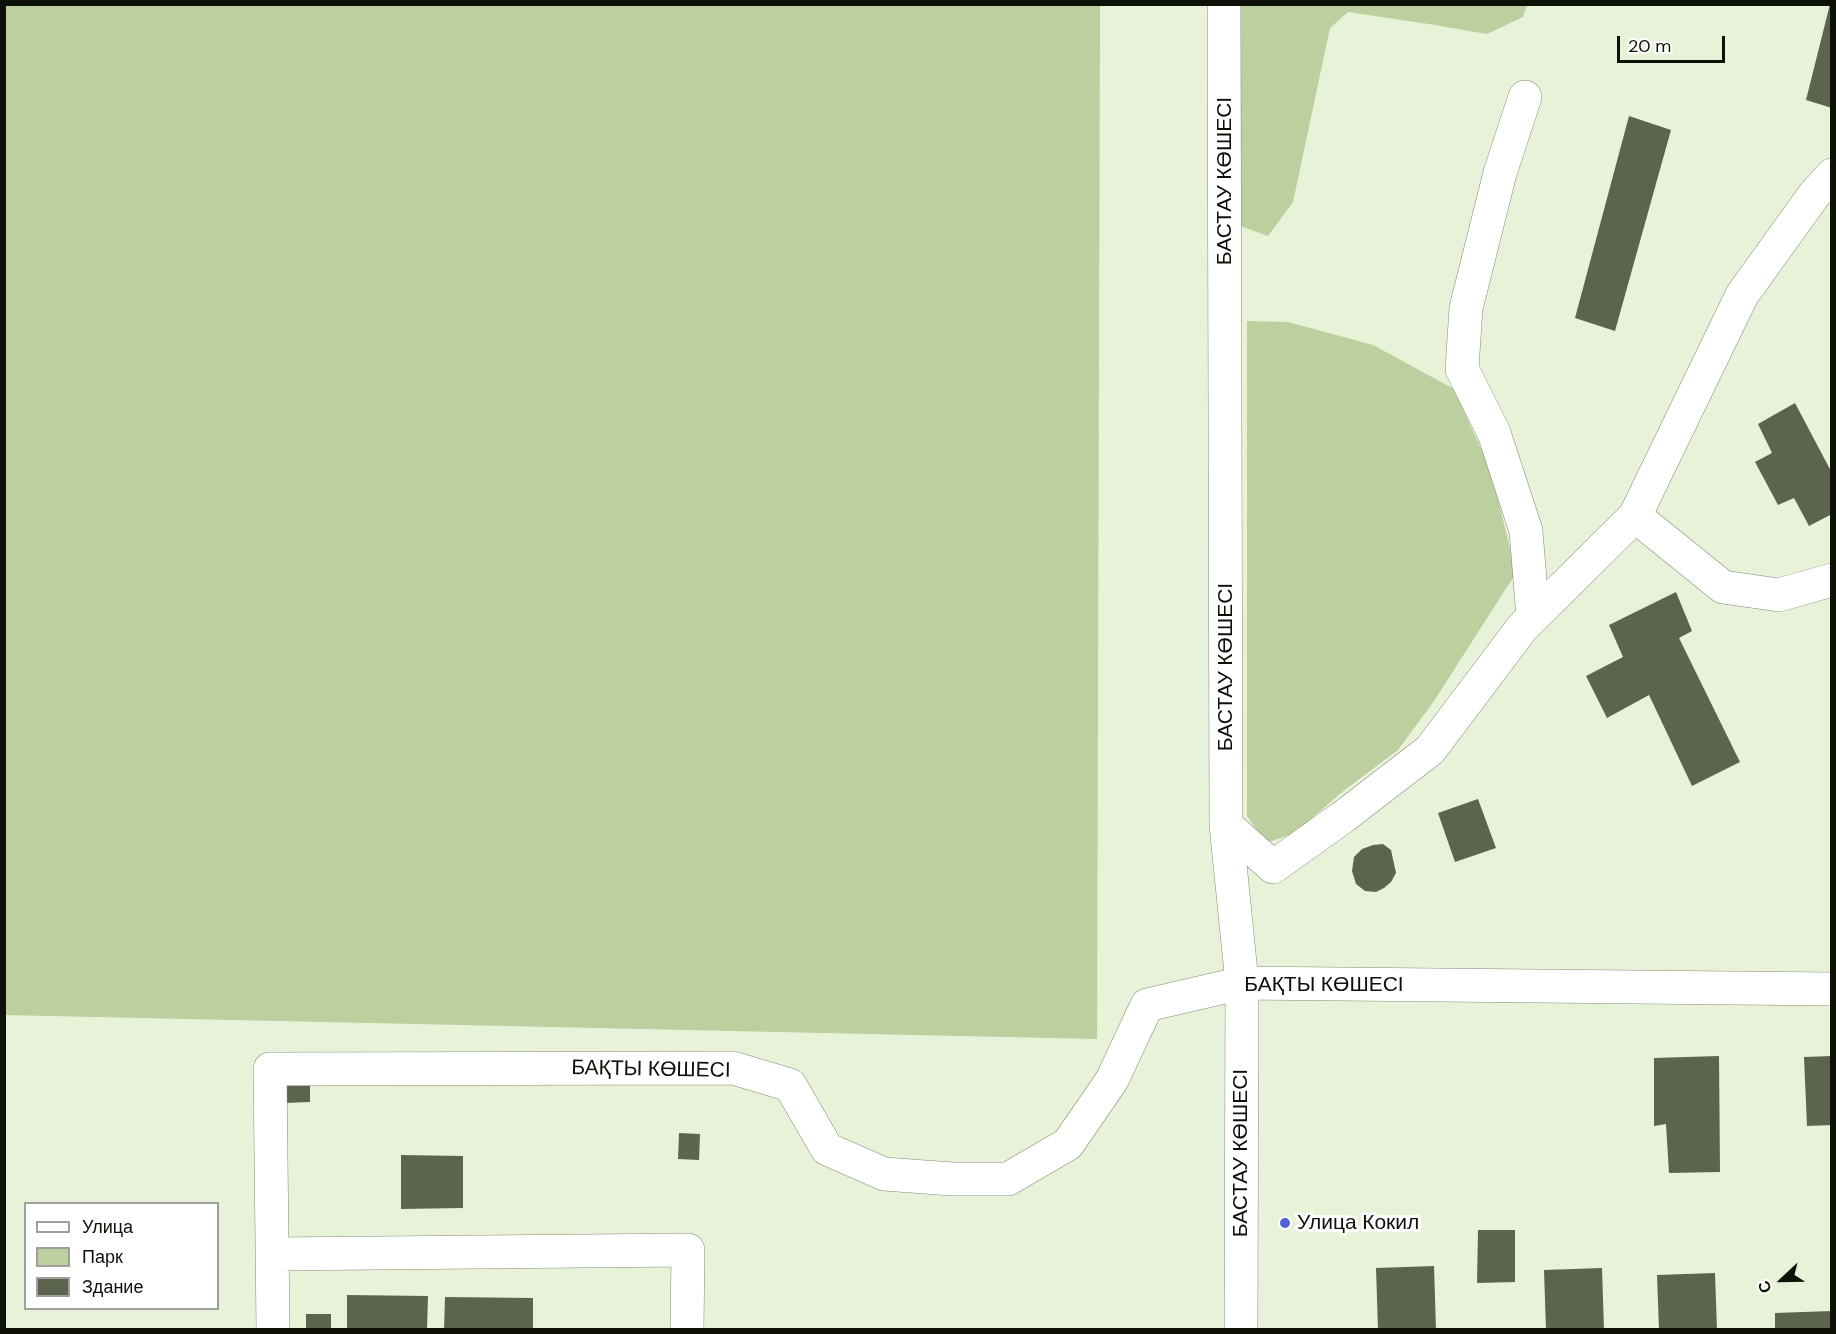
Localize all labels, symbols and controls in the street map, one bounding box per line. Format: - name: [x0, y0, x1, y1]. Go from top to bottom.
- scale bar: [1620, 24, 1728, 62]
- text: 20 m: [1628, 34, 1671, 58]
- street label: БАСТАУ КӨШЕСІ: [1212, 97, 1238, 265]
- street label: БАСТАУ КӨШЕСІ: [1213, 583, 1239, 751]
- street label: БАҚТЫ КӨШЕСІ: [1244, 972, 1404, 998]
- street label: БАҚТЫ КӨШЕСІ: [571, 1056, 731, 1084]
- street label: БАСТАУ КӨШЕСІ: [1228, 1069, 1254, 1237]
- legend: [24, 1202, 219, 1310]
- place label: Улица Кокил: [1297, 1210, 1419, 1236]
- text: Улица: [82, 1215, 133, 1239]
- marker: Улица Кокил: [1278, 1216, 1292, 1230]
- text: Парк: [82, 1245, 123, 1269]
- north arrow: [1752, 1250, 1812, 1310]
- text: Здание: [82, 1275, 143, 1299]
- text: С: [1753, 1278, 1777, 1296]

